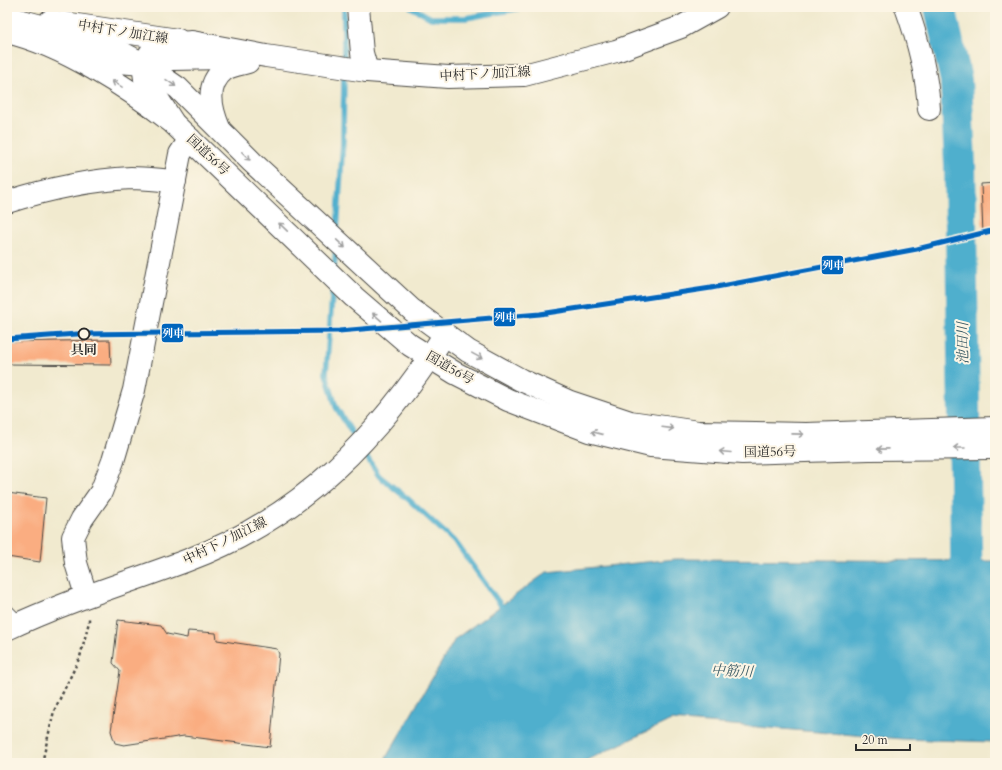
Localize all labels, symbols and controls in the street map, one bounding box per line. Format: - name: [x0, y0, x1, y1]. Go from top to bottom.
- street label: 中村下ノ加江線: [77, 16, 169, 48]
- street label: 中村下ノ加江線: [439, 63, 531, 85]
- one-way arrow: [165, 79, 176, 87]
- one-way arrow: [112, 80, 123, 88]
- street label: 国道56号: [183, 131, 233, 179]
- one-way arrow: [241, 151, 251, 161]
- one-way arrow: [278, 222, 288, 232]
- one-way arrow: [336, 240, 346, 249]
- line badge: 列車: [821, 255, 844, 275]
- text: 列車: [822, 258, 844, 273]
- line badge: 列車: [493, 307, 516, 327]
- text: 列車: [494, 310, 516, 325]
- one-way arrow: [372, 312, 382, 321]
- water label: 池田川: [953, 320, 973, 364]
- line badge: 列車: [161, 323, 184, 343]
- text: 列車: [162, 326, 184, 341]
- marker: 具同: [77, 327, 91, 341]
- place label: 具同: [71, 341, 97, 359]
- street label: 国道56号: [423, 347, 477, 389]
- one-way arrow: [471, 353, 483, 361]
- one-way arrow: [661, 424, 674, 432]
- one-way arrow: [591, 429, 604, 436]
- one-way arrow: [791, 430, 804, 438]
- street label: 国道56号: [744, 443, 796, 461]
- one-way arrow: [953, 444, 966, 452]
- one-way arrow: [877, 445, 890, 453]
- one-way arrow: [719, 449, 732, 456]
- street label: 中村下ノ加江線: [180, 513, 270, 569]
- water label: 中筋川: [711, 660, 755, 682]
- scale bar: [856, 726, 910, 752]
- text: 20 m: [862, 732, 889, 748]

